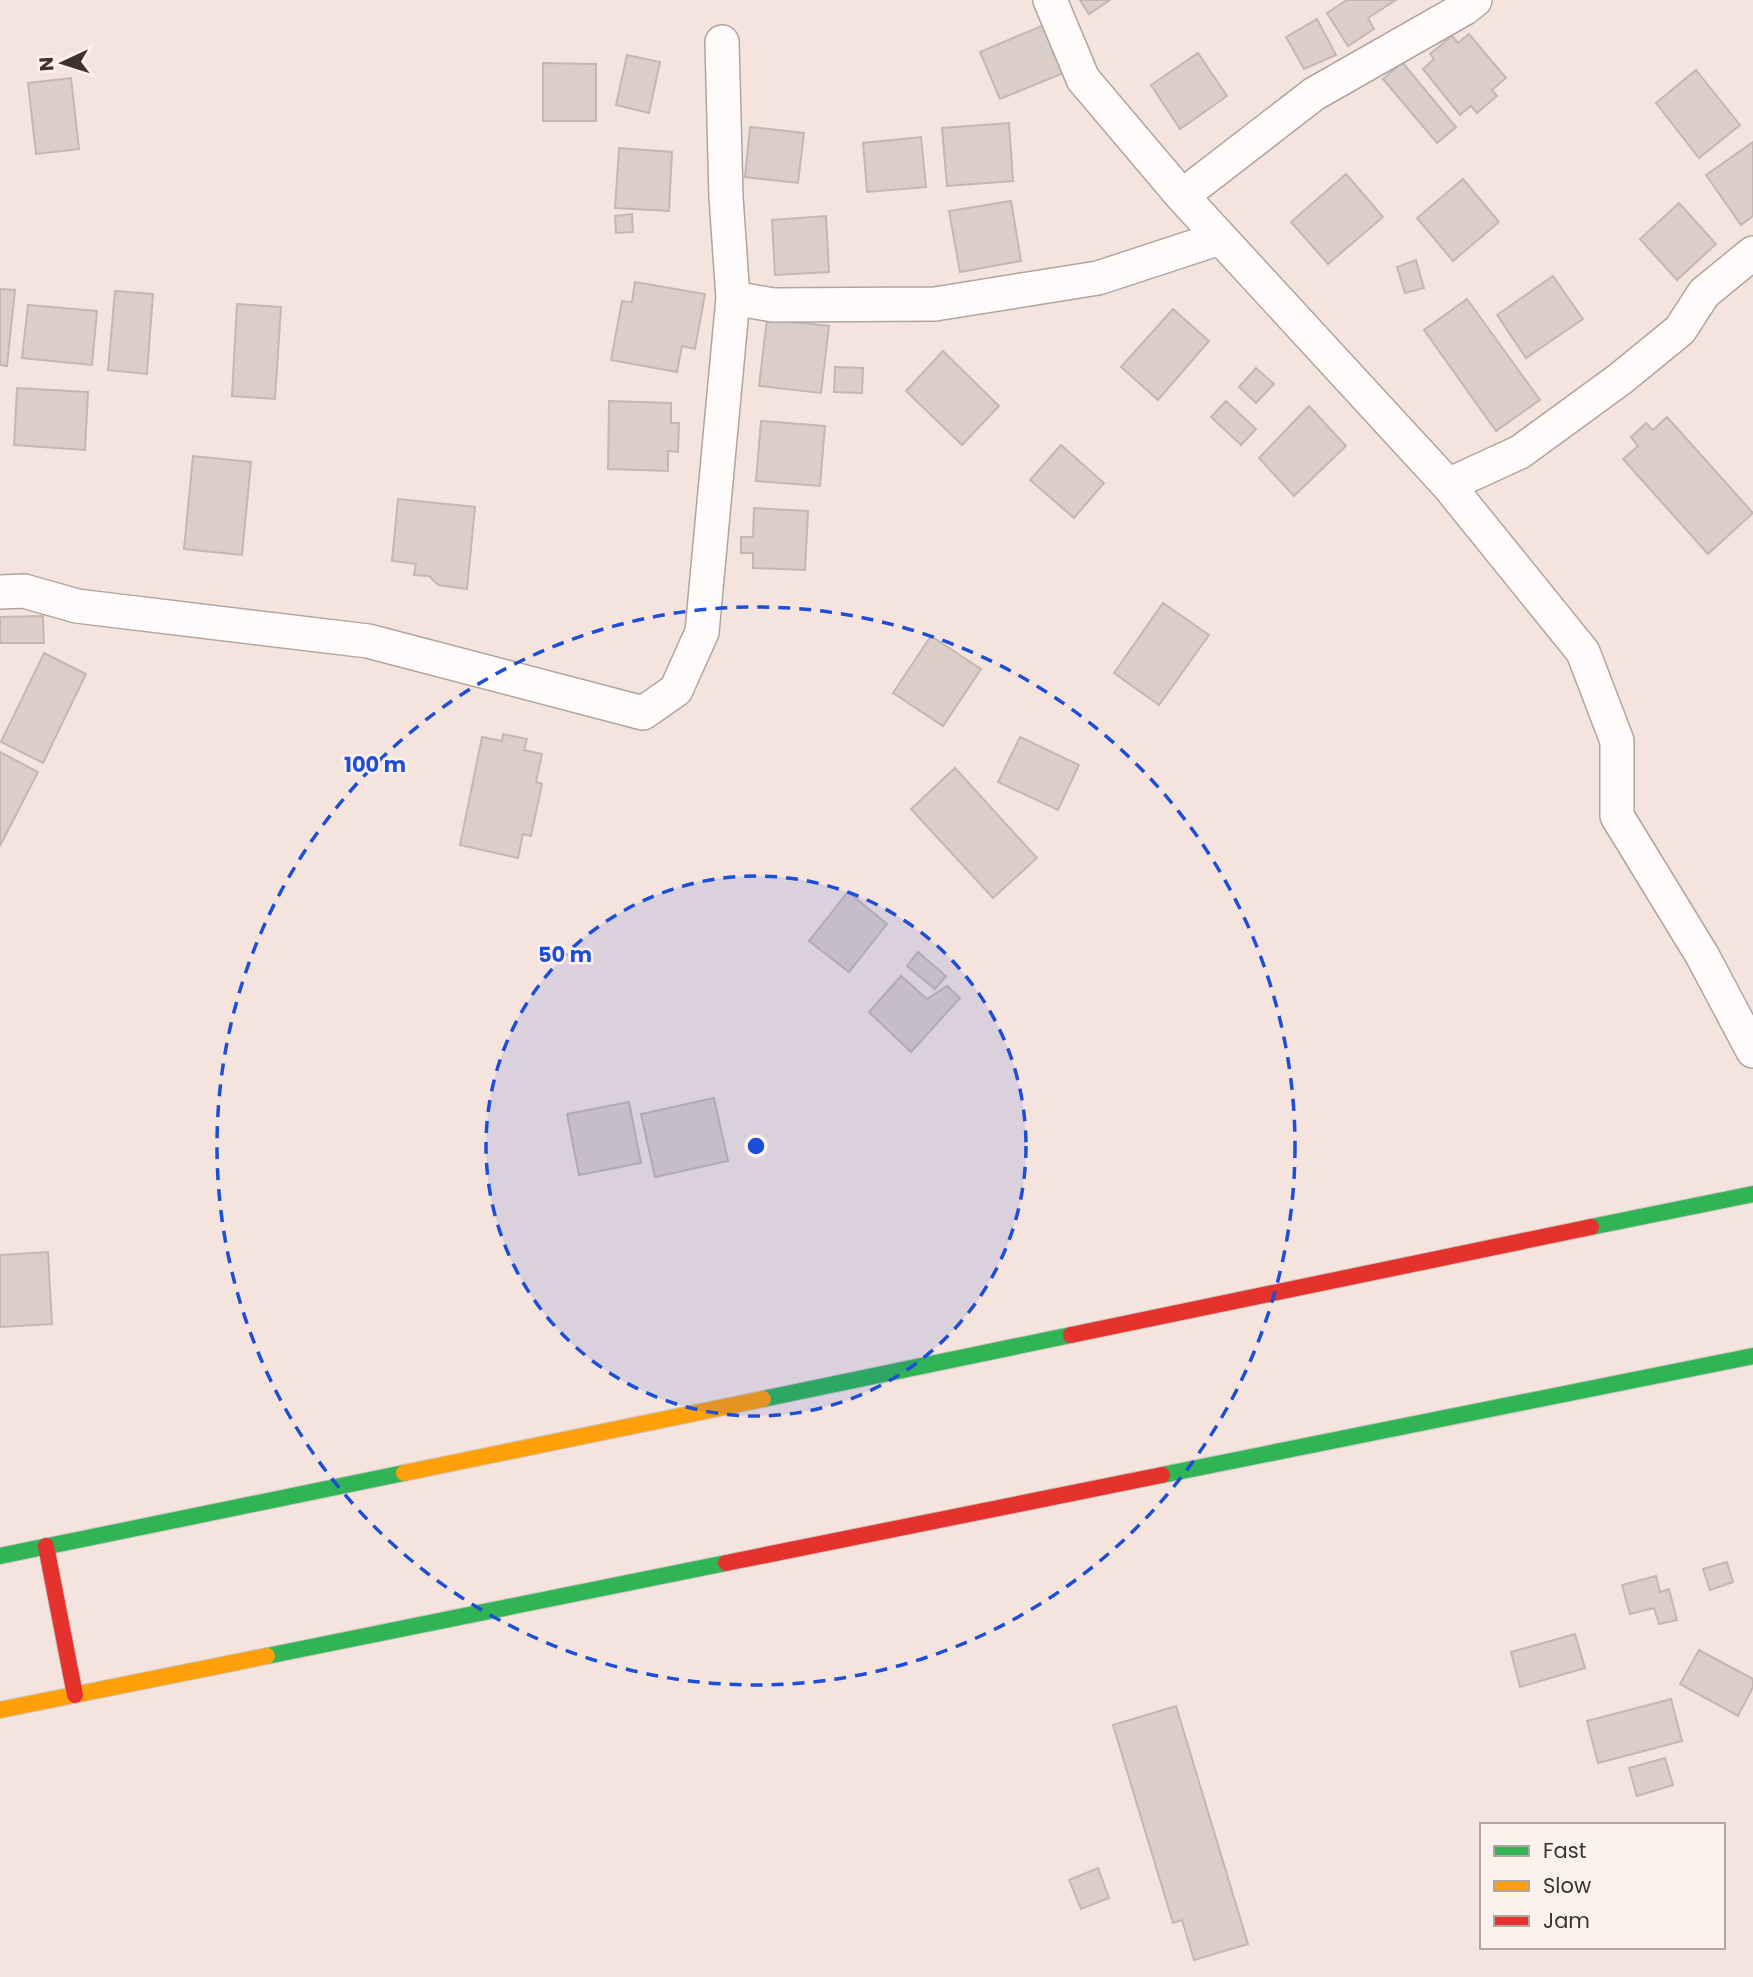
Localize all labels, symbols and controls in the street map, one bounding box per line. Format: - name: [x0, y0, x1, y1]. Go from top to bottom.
- north arrow: [28, 28, 98, 98]
- text: N: [33, 56, 61, 72]
- text: 100 m: [344, 750, 406, 779]
- text: 50 m: [538, 940, 592, 969]
- centre of rings: [744, 1134, 768, 1158]
- legend: [1480, 1823, 1725, 1949]
- text: Fast: [1543, 1836, 1586, 1865]
- text: Slow: [1543, 1871, 1591, 1900]
- text: Jam: [1543, 1906, 1590, 1935]

